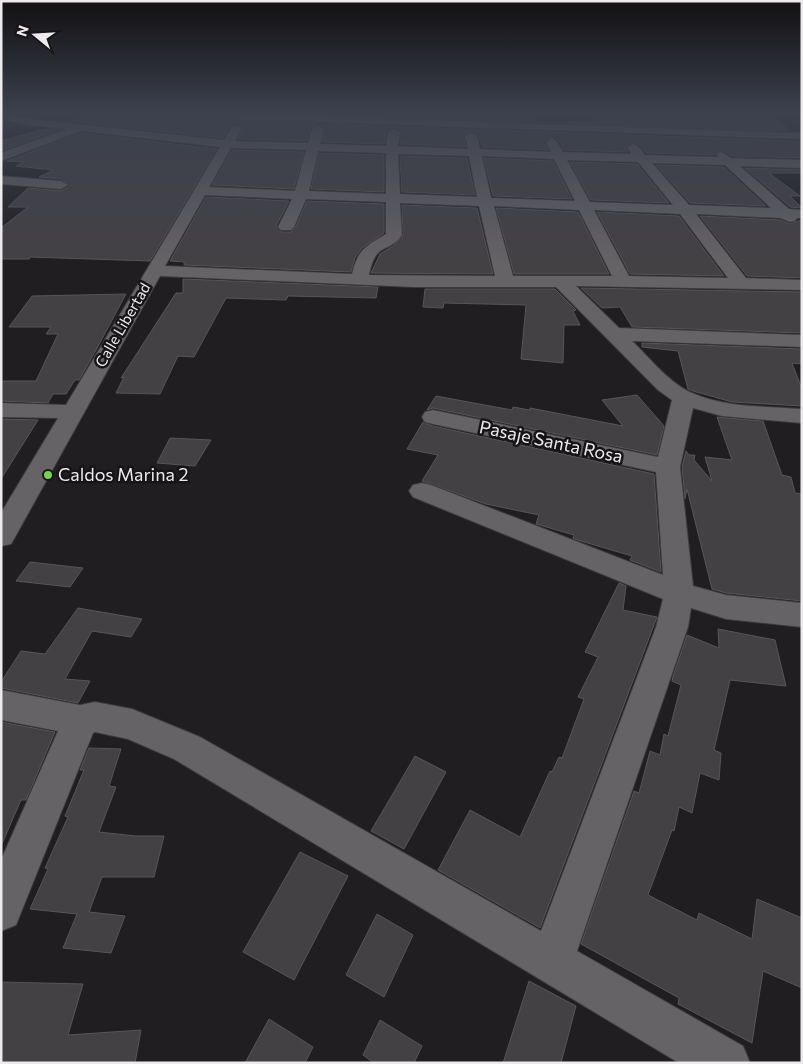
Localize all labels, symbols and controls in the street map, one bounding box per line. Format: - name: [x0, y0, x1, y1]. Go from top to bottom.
- north arrow: [10, 10, 60, 60]
- text: N: [12, 23, 32, 38]
- street label: Calle Libertad: [91, 279, 154, 370]
- street label: Pasaje Santa Rosa: [478, 415, 625, 467]
- place label: Caldos Marina 2: [58, 463, 188, 485]
- marker: Caldos Marina 2: [42, 469, 54, 481]

